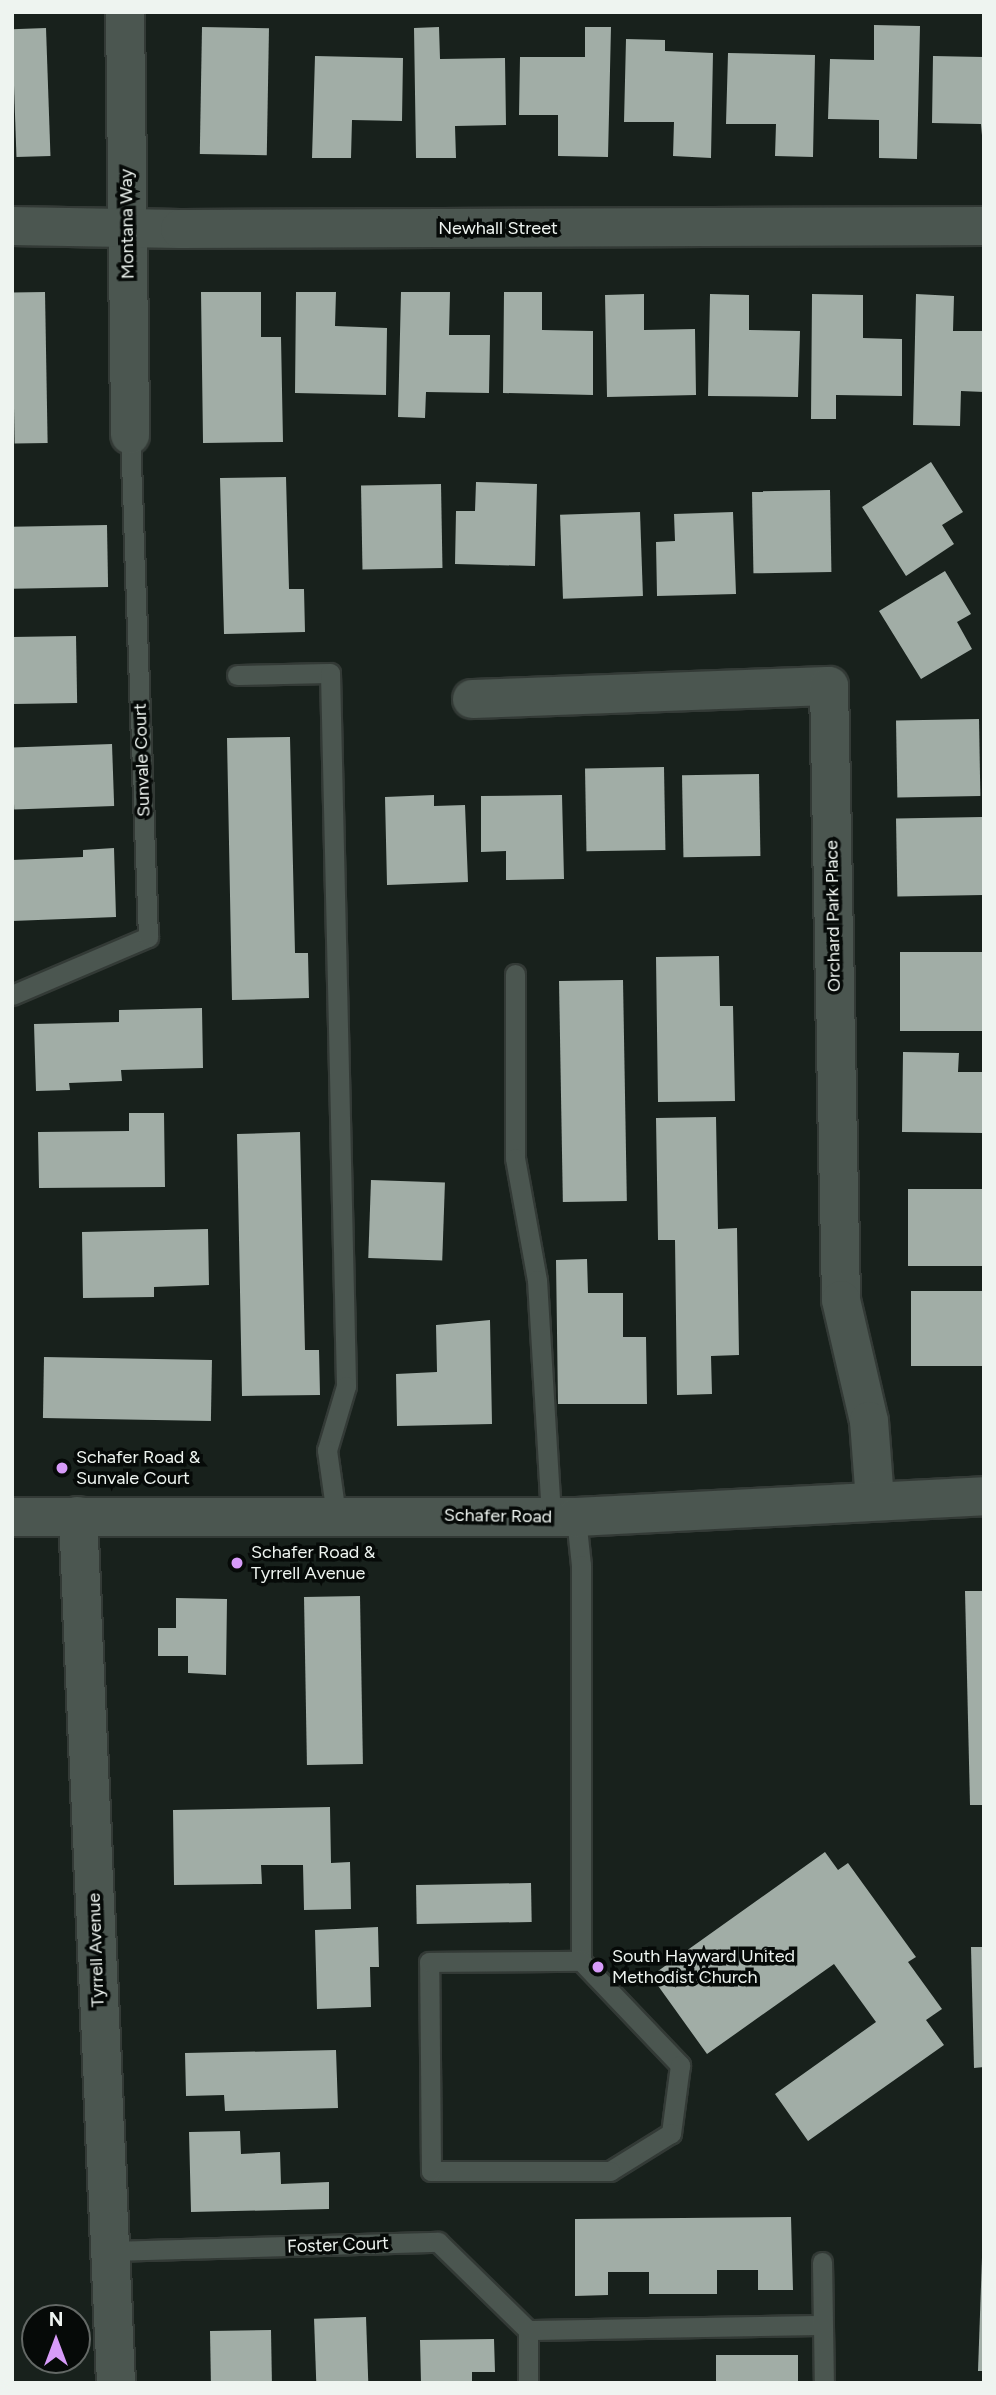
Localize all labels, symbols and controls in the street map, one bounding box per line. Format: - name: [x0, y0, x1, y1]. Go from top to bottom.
- street label: Montana Way: [115, 169, 139, 279]
- street label: Newhall Street: [438, 217, 558, 239]
- street label: Sunvale Court: [129, 703, 155, 817]
- street label: Orchard Park Place: [821, 840, 845, 992]
- place label: Schafer Road & Sunvale Court: [76, 1447, 200, 1490]
- marker: Schafer Road & Sunvale Court: [54, 1460, 70, 1476]
- street label: Schafer Road: [444, 1504, 552, 1528]
- place label: Schafer Road & Tyrrell Avenue: [251, 1542, 375, 1584]
- marker: Schafer Road & Tyrrell Avenue: [229, 1555, 245, 1571]
- street label: Tyrrell Avenue: [83, 1892, 109, 2008]
- place label: South Hayward United Methodist Church: [612, 1946, 795, 1988]
- marker: South Hayward United Methodist Church: [590, 1959, 606, 1975]
- street label: Foster Court: [287, 2232, 389, 2258]
- north arrow: [21, 2304, 91, 2374]
- text: N: [49, 2308, 63, 2331]

